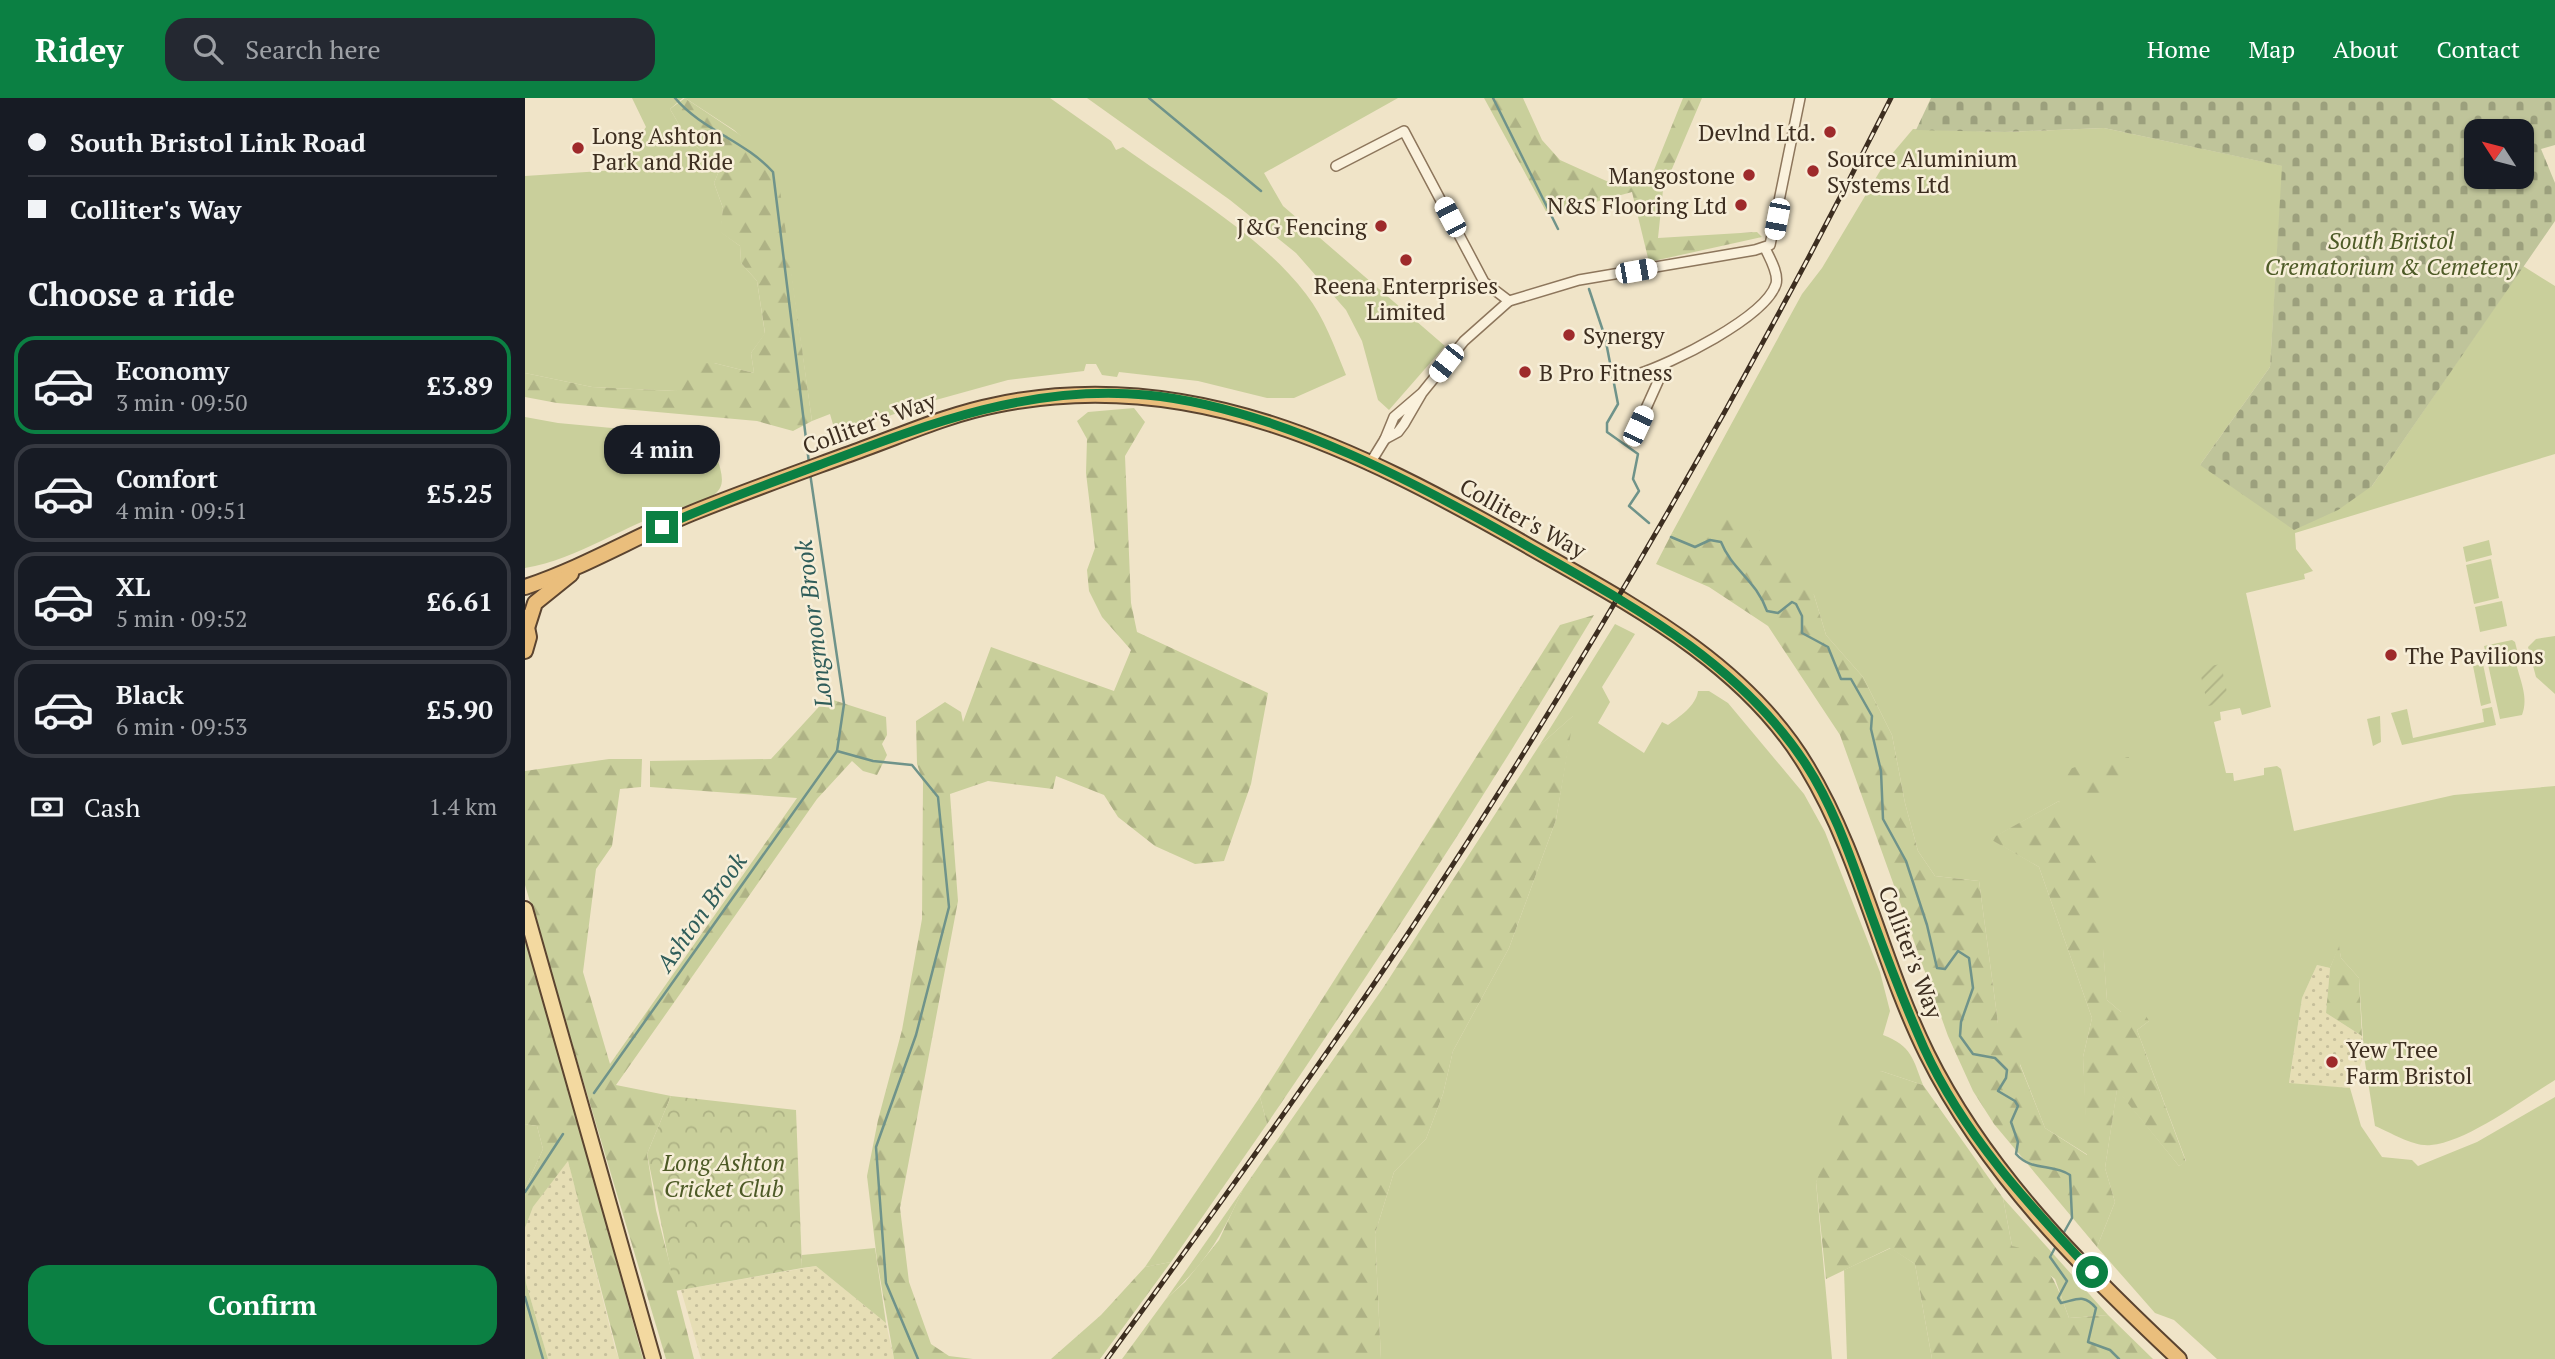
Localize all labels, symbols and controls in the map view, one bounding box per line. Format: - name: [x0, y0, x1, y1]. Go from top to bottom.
- search box: [165, 18, 655, 81]
- text: Ridey: [35, 28, 123, 71]
- icon: search: [189, 30, 227, 68]
- text: Search here: [245, 32, 381, 66]
- text: Home: [2147, 33, 2211, 65]
- text: Map: [2249, 33, 2295, 65]
- text: About: [2333, 33, 2399, 65]
- text: Contact: [2437, 33, 2520, 65]
- place label: Devlnd Ltd.: [1698, 117, 1816, 148]
- north arrow: [2464, 119, 2534, 189]
- map controls: [2464, 119, 2534, 189]
- place label: Long Ashton Park and Ride: [592, 120, 733, 177]
- marker: Devlnd Ltd.: [1822, 124, 1838, 140]
- text: South Bristol Link Road: [70, 125, 366, 159]
- marker: Long Ashton Park and Ride: [570, 140, 586, 156]
- place label: Source Aluminium Systems Ltd: [1827, 143, 2017, 200]
- place label: Mangostone: [1609, 160, 1735, 191]
- marker: Source Aluminium Systems Ltd: [1805, 163, 1821, 179]
- marker: Mangostone: [1741, 167, 1757, 183]
- place label: N&S Flooring Ltd: [1547, 190, 1727, 221]
- text: Colliter's Way: [70, 192, 241, 226]
- car: [1431, 194, 1470, 240]
- car: [1763, 196, 1792, 242]
- marker: N&S Flooring Ltd: [1733, 197, 1749, 213]
- place label: J&G Fencing: [1237, 211, 1368, 242]
- marker: J&G Fencing: [1373, 218, 1389, 234]
- park label: South Bristol Crematorium & Cemetery: [2265, 225, 2518, 282]
- marker: Reena Enterprises Limited: [1398, 252, 1414, 268]
- car: [1614, 257, 1659, 285]
- place label: Reena Enterprises Limited: [1314, 270, 1498, 327]
- text: Choose a ride: [28, 273, 235, 315]
- place label: Synergy: [1583, 320, 1665, 351]
- marker: Synergy: [1561, 327, 1577, 343]
- car: [1425, 340, 1468, 386]
- text: Economy: [116, 353, 229, 387]
- icon: car: [32, 354, 95, 417]
- place label: B Pro Fitness: [1539, 357, 1673, 388]
- marker: B Pro Fitness: [1517, 364, 1533, 380]
- text: £3.89: [427, 368, 493, 402]
- street label: Colliter's Way: [798, 384, 940, 461]
- text: 3 min · 09:50: [116, 387, 248, 418]
- car: [1620, 403, 1657, 449]
- callout: 4 min: [604, 426, 720, 474]
- text: 4 min: [631, 434, 693, 465]
- text: Comfort: [116, 461, 218, 495]
- icon: car: [32, 462, 95, 525]
- street label: Colliter's Way: [1454, 471, 1592, 566]
- text: £5.25: [427, 476, 493, 510]
- text: 4 min · 09:51: [116, 495, 248, 526]
- route end: [646, 511, 678, 543]
- water label: Longmoor Brook: [787, 538, 839, 711]
- text: XL: [116, 569, 150, 603]
- icon: car: [32, 570, 95, 633]
- text: £6.61: [427, 584, 493, 618]
- text: 5 min · 09:52: [116, 603, 248, 634]
- place label: The Pavilions: [2405, 640, 2544, 671]
- marker: The Pavilions: [2383, 647, 2399, 663]
- text: Black: [116, 677, 184, 711]
- icon: car: [32, 678, 95, 741]
- text: £5.90: [427, 692, 493, 726]
- text: 6 min · 09:53: [116, 711, 248, 742]
- icon: cash: [28, 788, 66, 826]
- text: Cash: [84, 790, 140, 824]
- text: 1.4 km: [429, 791, 497, 822]
- water label: Ashton Brook: [647, 846, 754, 979]
- street label: Colliter's Way: [1871, 881, 1951, 1023]
- place label: Yew Tree Farm Bristol: [2346, 1034, 2473, 1091]
- marker: Yew Tree Farm Bristol: [2324, 1054, 2340, 1070]
- park label: Long Ashton Cricket Club: [662, 1147, 785, 1204]
- route start: [2076, 1256, 2108, 1288]
- button: Confirm: [28, 1265, 497, 1345]

